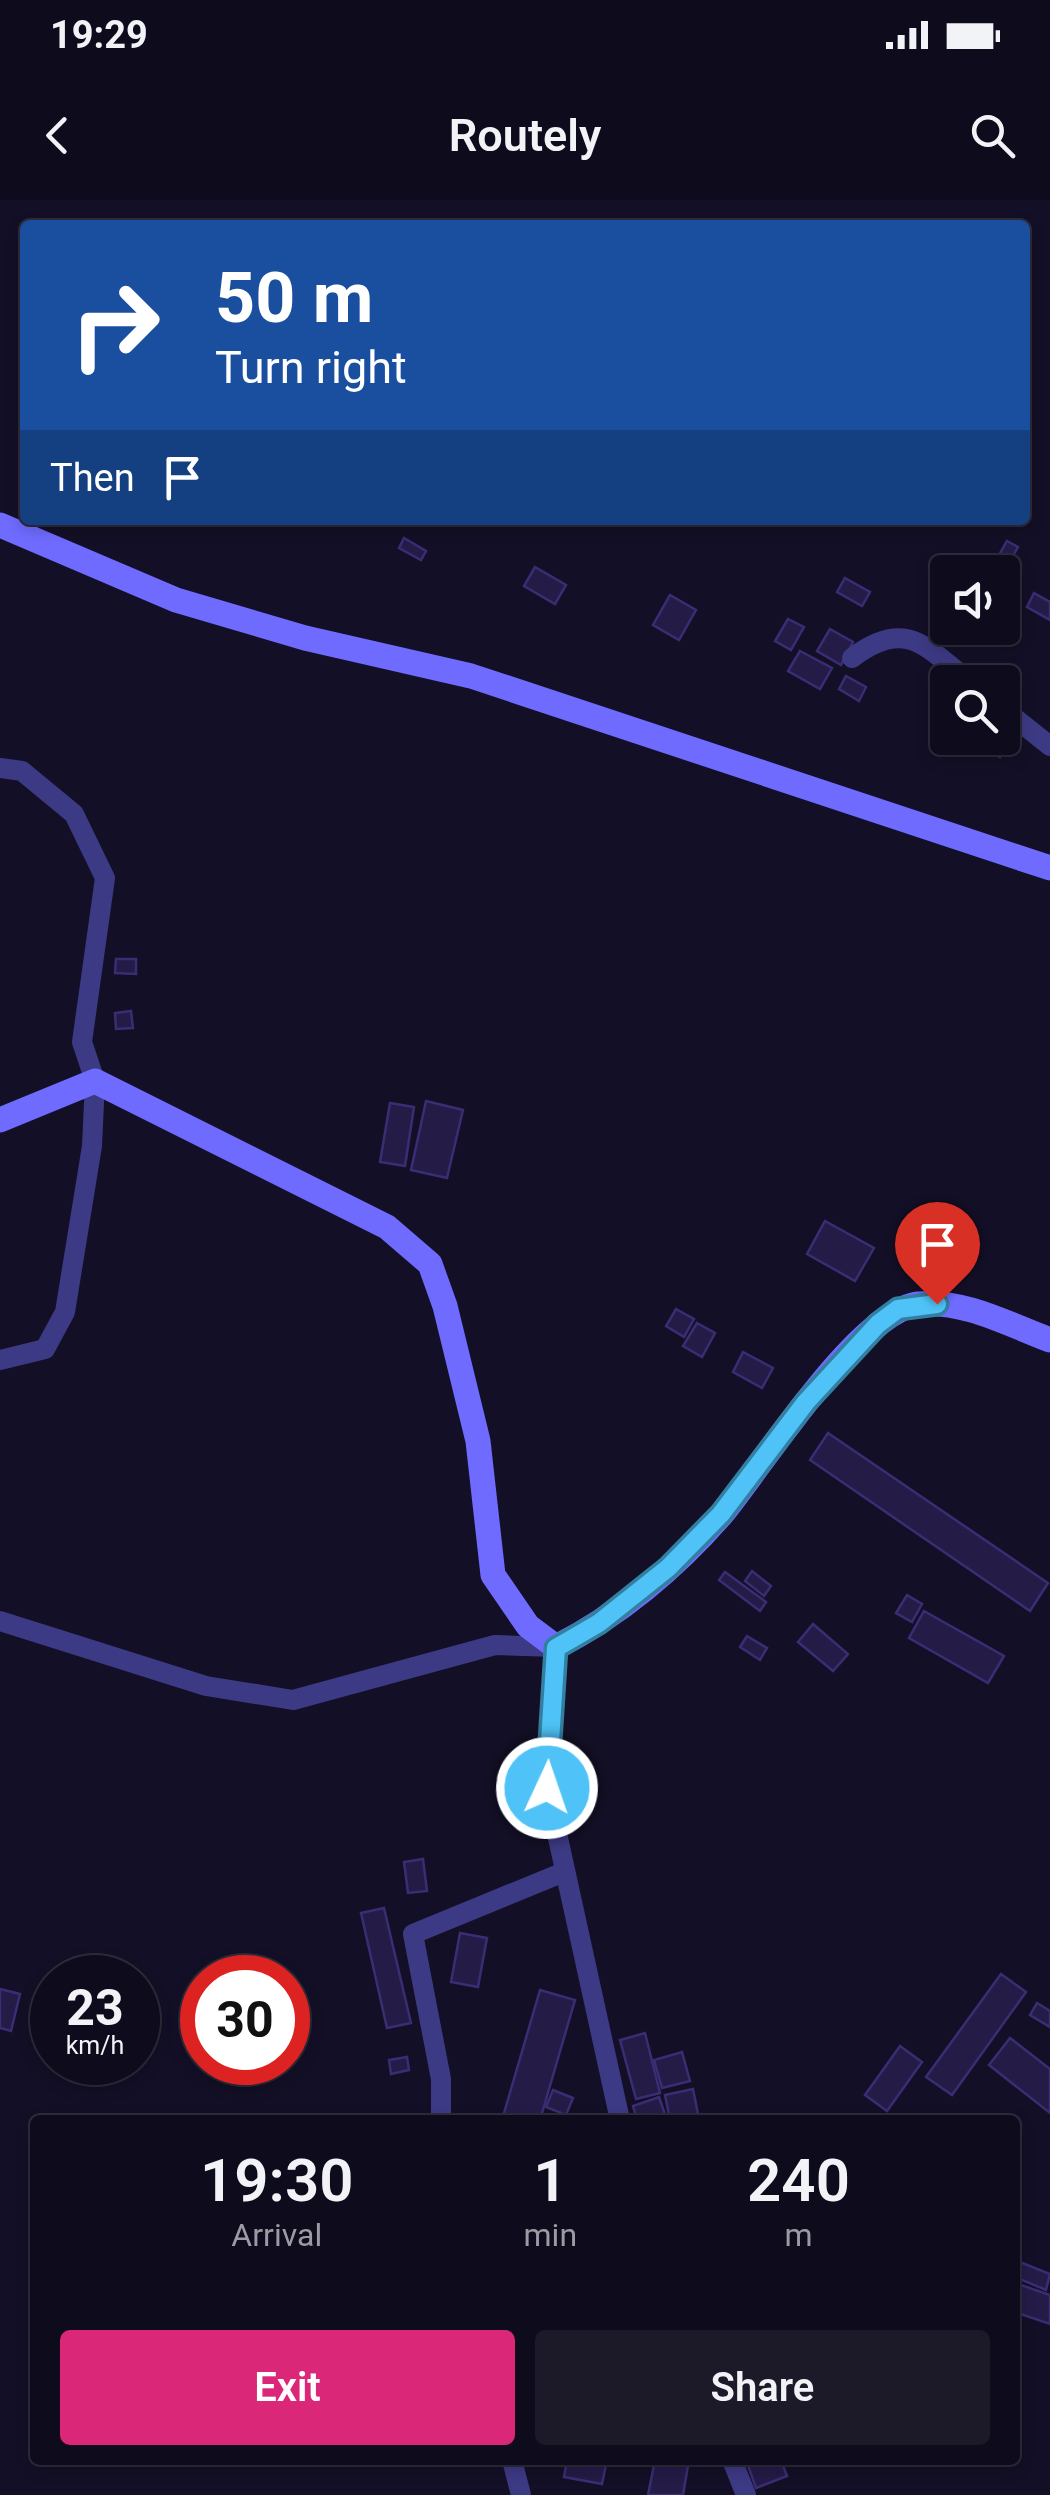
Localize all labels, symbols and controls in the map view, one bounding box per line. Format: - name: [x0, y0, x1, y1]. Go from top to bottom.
- text: 19:29: [50, 13, 148, 57]
- icon: back: [30, 108, 85, 163]
- icon: search: [965, 108, 1020, 163]
- text: Routely: [449, 109, 601, 162]
- text: 50 m: [215, 257, 373, 339]
- icon: right: [50, 260, 180, 390]
- text: Turn right: [215, 341, 407, 394]
- icon: arrive: [155, 450, 210, 505]
- text: Then: [50, 456, 135, 500]
- map controls: [930, 555, 1020, 755]
- button: sound: [930, 555, 1020, 645]
- button: search: [930, 665, 1020, 755]
- pin: [895, 1202, 980, 1305]
- icon: arrive: [910, 1217, 965, 1272]
- position arrow: [495, 1736, 599, 1840]
- speed limit sign: 30: [180, 1955, 310, 2085]
- text: 23: [66, 1979, 124, 2037]
- text: km/h: [66, 2031, 124, 2060]
- text: 19:30: [200, 2145, 354, 2216]
- text: 1: [533, 2145, 567, 2216]
- text: 240: [747, 2145, 850, 2216]
- text: Arrival: [231, 2216, 322, 2254]
- text: min: [524, 2216, 577, 2254]
- text: m: [784, 2216, 813, 2254]
- button: Exit: [60, 2330, 515, 2445]
- button: Share: [535, 2330, 990, 2445]

